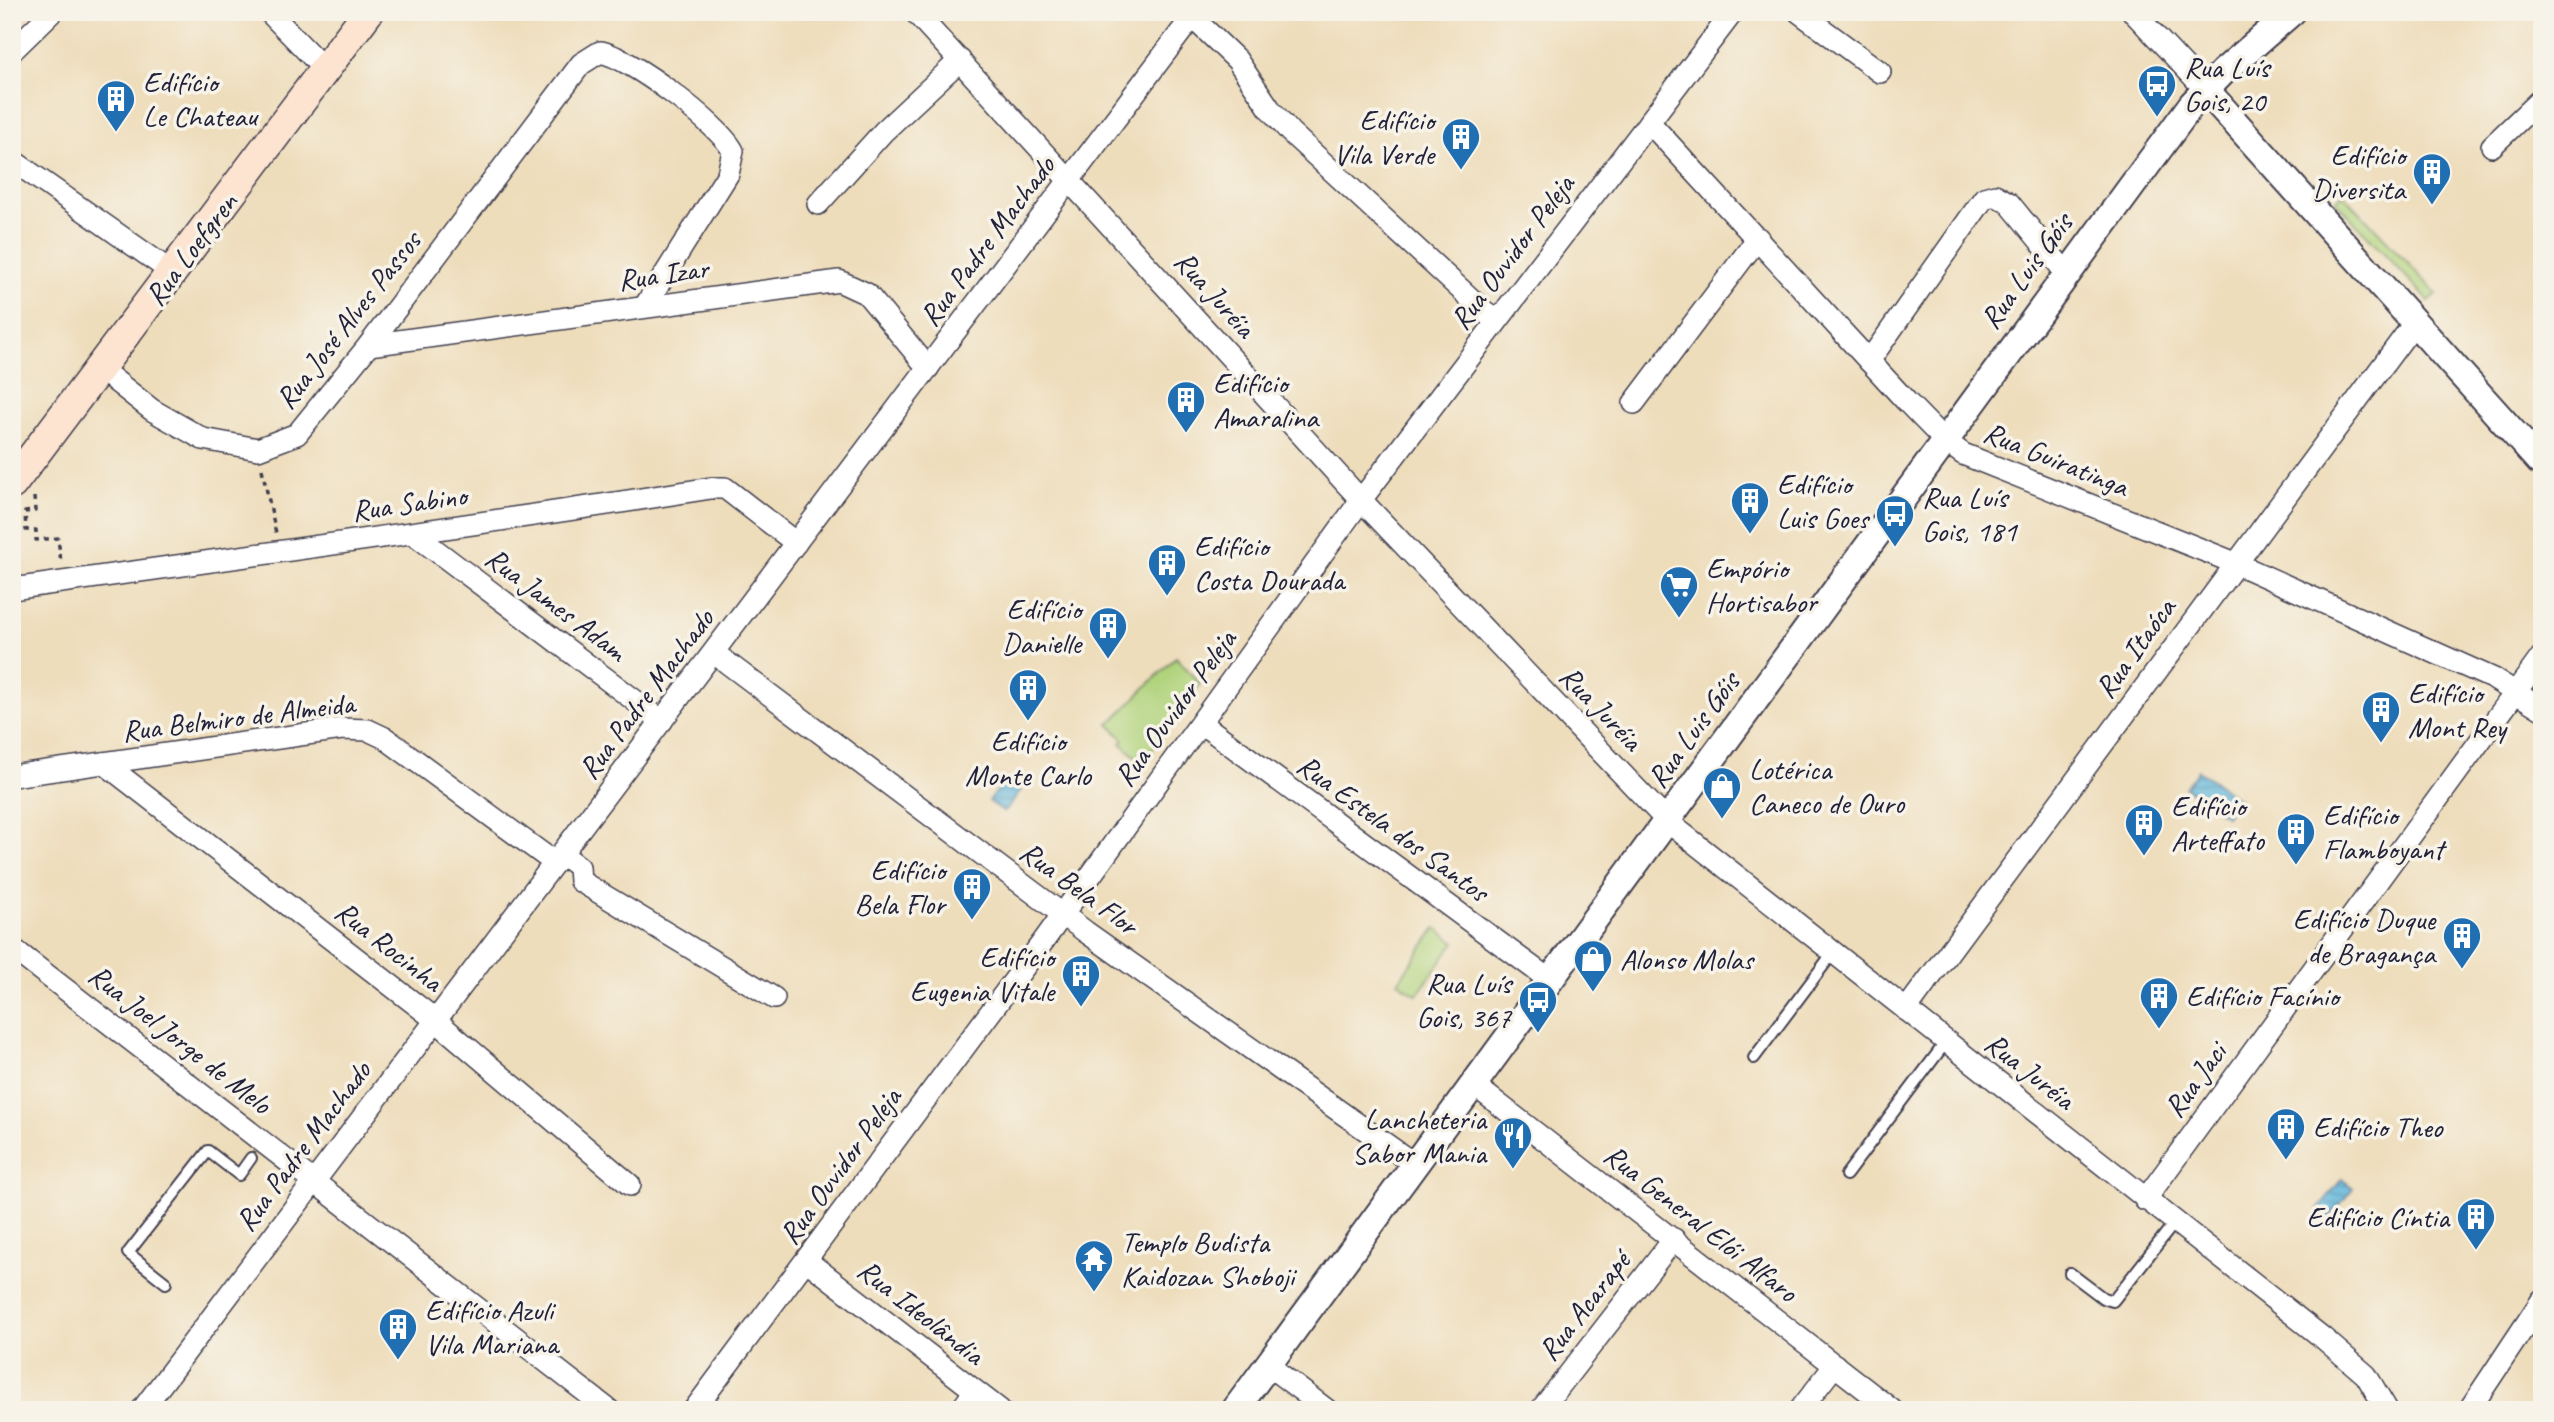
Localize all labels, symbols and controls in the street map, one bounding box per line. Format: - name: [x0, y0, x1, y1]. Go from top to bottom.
- place label: Rua Luís Gois, 20: [2184, 48, 2272, 120]
- place label: Edifício Le Chateau: [143, 63, 259, 135]
- bus stop icon: Rua Luís Gois, 20: [2136, 63, 2178, 118]
- building icon: Edifício Le Chateau: [95, 78, 137, 133]
- place label: Edifício Vila Verde: [1333, 101, 1437, 173]
- building icon: Edifício Vila Verde: [1440, 116, 1482, 171]
- place label: Edifício Diversita: [2312, 136, 2408, 208]
- street label: Rua Padre Machado: [911, 147, 1064, 334]
- building icon: Edifício Diversita: [2411, 151, 2453, 206]
- street label: Rua Ouvidor Peleja: [1441, 165, 1584, 337]
- street label: Rua Loefgren: [136, 184, 247, 313]
- street label: Rua Luis Góis: [1971, 203, 2082, 336]
- street label: Rua José Alves Passos: [267, 221, 431, 417]
- street label: Rua Juréia: [1166, 243, 1265, 347]
- street label: Rua Izar: [615, 249, 713, 299]
- place label: Edifício Amaralina: [1213, 364, 1320, 436]
- building icon: Edifício Amaralina: [1165, 379, 1207, 434]
- street label: Rua Guiratinga: [1978, 413, 2136, 506]
- place label: Edifício Luis Goes: [1777, 465, 1871, 537]
- street label: Rua Sabino: [349, 476, 472, 530]
- place label: Rua Luís Gois, 181: [1922, 478, 2018, 550]
- building icon: Edifício Luis Goes: [1729, 480, 1771, 535]
- bus stop icon: Rua Luís Gois, 181: [1874, 493, 1916, 548]
- place label: Edifício Costa Dourada: [1194, 527, 1347, 599]
- street label: Rua James Adam: [478, 539, 636, 671]
- building icon: Edifício Costa Dourada: [1146, 542, 1188, 597]
- place label: Empório Hortisabor: [1706, 549, 1819, 621]
- supermarket icon: Empório Hortisabor: [1658, 564, 1700, 619]
- street label: Rua Itaóca: [2086, 589, 2185, 705]
- place label: Edifício Danielle: [1002, 590, 1084, 662]
- street label: Rua Padre Machado: [570, 600, 723, 787]
- building icon: Edifício Danielle: [1087, 605, 1129, 660]
- street label: Rua Ouvidor Peleja: [1105, 621, 1246, 794]
- street label: Rua Juréia: [1551, 657, 1652, 760]
- street label: Rua Luis Góis: [1638, 662, 1749, 795]
- building icon: Edifício Monte Carlo: [1007, 667, 1049, 722]
- place label: Edifício Mont Rey: [2408, 674, 2509, 746]
- street label: Rua Belmiro de Almeida: [120, 684, 359, 750]
- building icon: Edifício Mont Rey: [2360, 689, 2402, 744]
- place label: Edifício Monte Carlo: [965, 722, 1092, 794]
- street label: Rua Estela dos Santos: [1290, 746, 1499, 912]
- place label: Lotérica Caneco de Ouro: [1749, 750, 1905, 822]
- shop icon: Lotérica Caneco de Ouro: [1701, 765, 1743, 820]
- place label: Edifício Arteffato: [2171, 787, 2265, 859]
- place label: Edifício Flamboyant: [2323, 796, 2447, 868]
- building icon: Edifício Arteffato: [2123, 802, 2165, 857]
- building icon: Edifício Flamboyant: [2275, 811, 2317, 866]
- street label: Rua Bela Flor: [1013, 832, 1147, 945]
- place label: Edifício Bela Flor: [855, 851, 948, 923]
- building icon: Edifício Bela Flor: [951, 866, 993, 921]
- street label: Rua Rocinha: [327, 892, 452, 1001]
- place label: Edifício Duque de Bragança: [2293, 900, 2437, 972]
- building icon: Edifício Duque de Bragança: [2441, 915, 2483, 970]
- place label: Edifício Eugenia Vitale: [910, 938, 1057, 1010]
- shop icon: Alonso Molas: [1572, 938, 1614, 993]
- place label: Alonso Molas: [1620, 940, 1756, 978]
- building icon: Edifício Eugenia Vitale: [1060, 953, 1102, 1008]
- street label: Rua Joel Jorge de Melo: [81, 956, 280, 1123]
- place label: Rua Luís Gois, 367: [1416, 964, 1514, 1036]
- building icon: Edifício Facínio: [2138, 975, 2180, 1030]
- place label: Edifício Facínio: [2186, 977, 2342, 1015]
- bus stop icon: Rua Luís Gois, 367: [1517, 979, 1559, 1034]
- street label: Rua Juréia: [1977, 1024, 2084, 1119]
- street label: Rua Jaci: [2155, 1032, 2237, 1125]
- street label: Rua Padre Machado: [227, 1052, 380, 1239]
- street label: Rua Ouvidor Peleja: [770, 1079, 911, 1252]
- place label: Lancheteria Sabor Mania: [1352, 1100, 1488, 1172]
- building icon: Edifício Theo: [2265, 1106, 2307, 1161]
- place label: Edifício Theo: [2313, 1108, 2444, 1146]
- restaurant icon: Lancheteria Sabor Mania: [1492, 1115, 1534, 1170]
- street label: Rua General Elói Alfaro: [1597, 1136, 1807, 1311]
- building icon: Edifício Cíntia: [2455, 1196, 2497, 1251]
- place label: Edifício Cíntia: [2306, 1198, 2451, 1236]
- place label: Templo Budista Kaidozan Shoboji: [1121, 1223, 1298, 1295]
- temple icon: Templo Budista Kaidozan Shoboji: [1073, 1238, 1115, 1293]
- street label: Rua Acarapé: [1529, 1240, 1641, 1368]
- street label: Rua Ideolândia: [850, 1251, 994, 1375]
- place label: Edifício Azuli Vila Mariana: [425, 1291, 561, 1363]
- building icon: Edifício Azuli Vila Mariana: [377, 1306, 419, 1361]

